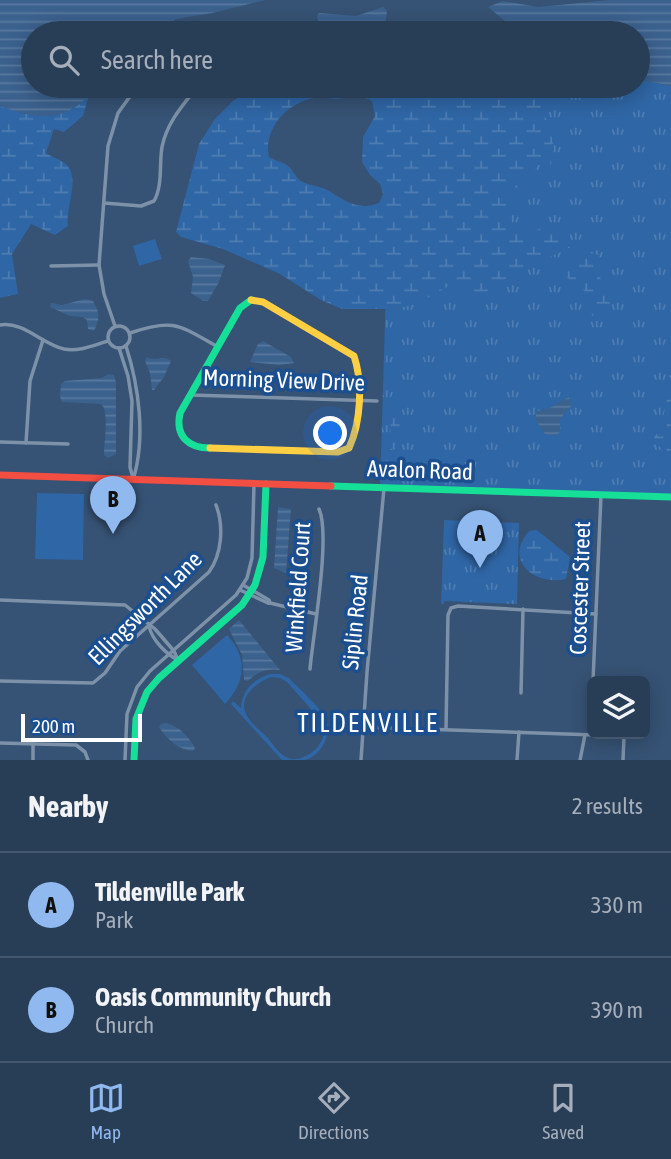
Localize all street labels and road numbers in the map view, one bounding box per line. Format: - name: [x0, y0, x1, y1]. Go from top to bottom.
- street label: Morning View Drive: [203, 364, 365, 396]
- street label: Avalon Road: [367, 455, 473, 485]
- street label: Winkfield Court: [280, 521, 316, 653]
- street label: Coscester Street: [565, 521, 595, 655]
- street label: Ellingsworth Lane: [83, 546, 207, 670]
- street label: Siplin Road: [337, 573, 373, 671]

